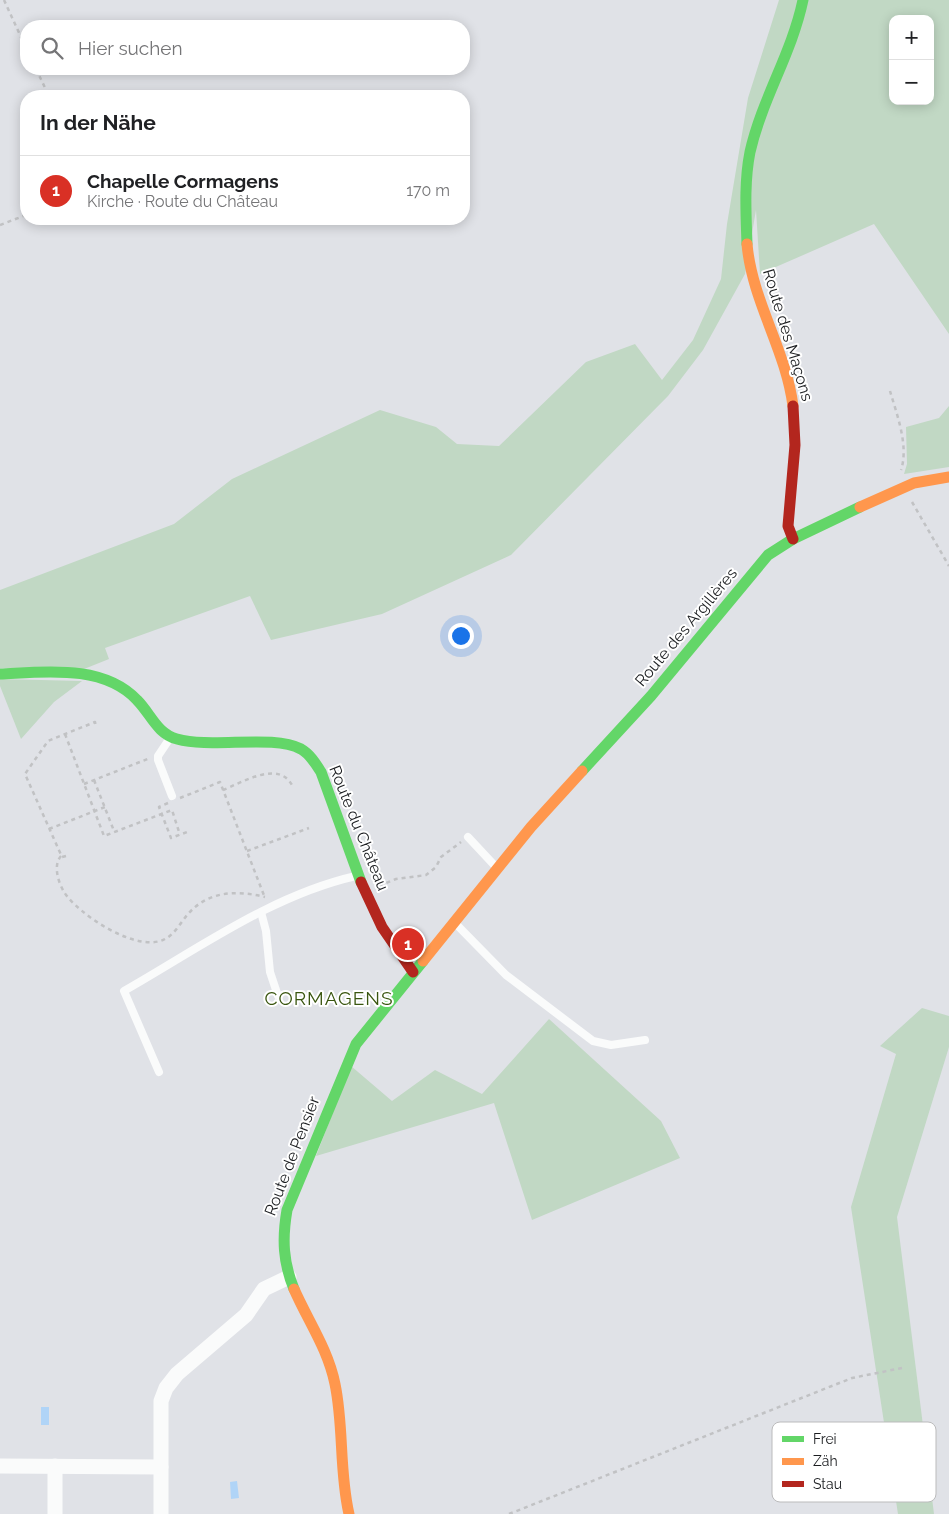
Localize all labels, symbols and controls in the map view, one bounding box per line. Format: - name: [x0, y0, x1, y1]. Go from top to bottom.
- map controls: [889, 15, 934, 105]
- button: +: [889, 15, 934, 60]
- search box: [20, 20, 470, 75]
- icon: search: [38, 34, 66, 62]
- text: Hier suchen: [78, 37, 183, 59]
- button: −: [889, 60, 934, 105]
- text: In der Nähe: [40, 110, 156, 135]
- text: Chapelle Cormagens: [87, 170, 279, 192]
- text: 1: [52, 181, 60, 200]
- text: 170 m: [406, 181, 450, 200]
- text: Kirche · Route du Château: [87, 192, 278, 211]
- street label: Route des Maçons: [759, 267, 817, 404]
- street label: Route des Argillères: [631, 564, 741, 690]
- your location: [448, 623, 474, 649]
- street label: Route du Château: [325, 763, 393, 893]
- pin: 1: [392, 925, 424, 963]
- district label: CORMAGENS: [265, 987, 393, 1009]
- street label: Route de Pensier: [261, 1093, 324, 1218]
- legend: [772, 1422, 936, 1502]
- text: Frei: [813, 1431, 837, 1447]
- text: Zäh: [813, 1453, 838, 1469]
- text: Stau: [813, 1476, 842, 1492]

